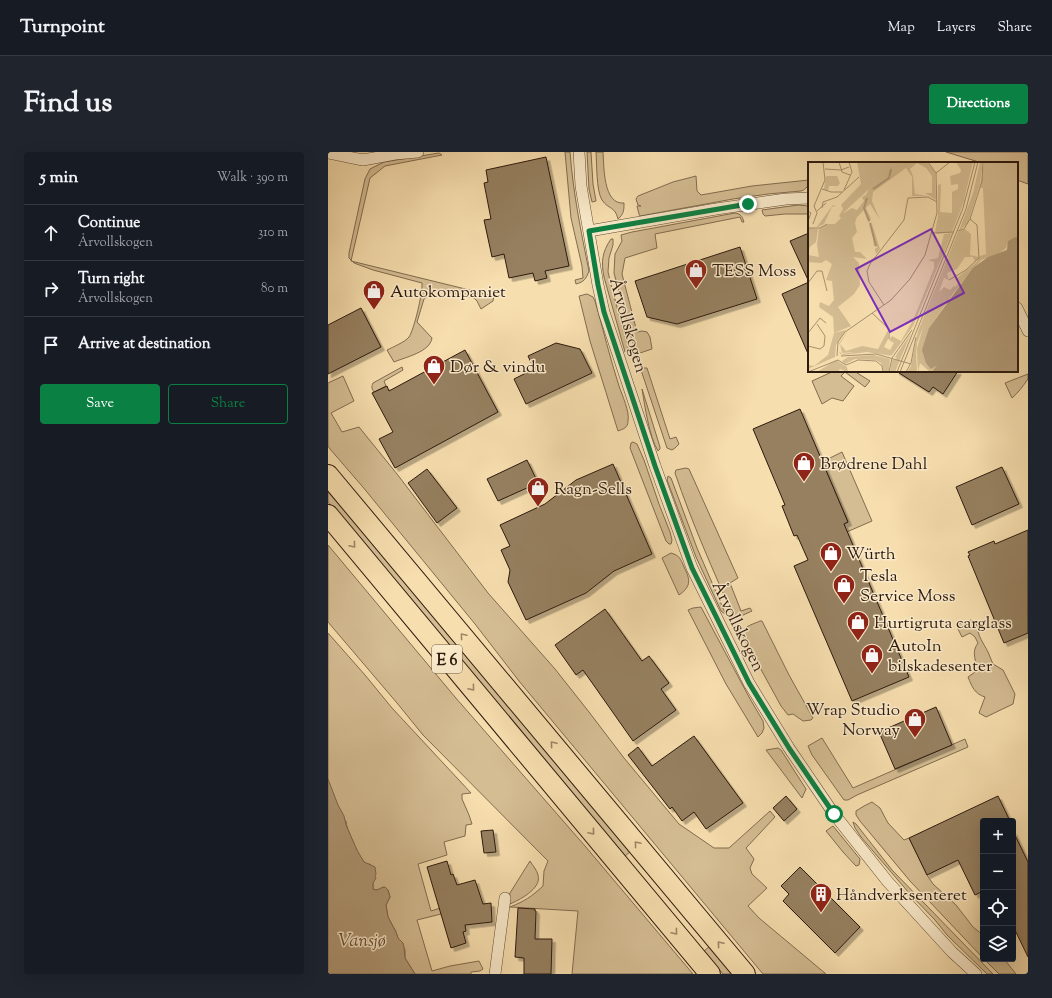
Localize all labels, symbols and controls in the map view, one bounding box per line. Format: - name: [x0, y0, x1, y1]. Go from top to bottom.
- text: Turnpoint: [20, 14, 105, 41]
- text: Map: [888, 18, 915, 38]
- text: Layers: [937, 18, 975, 38]
- text: Share: [997, 18, 1032, 38]
- text: Find us: [24, 84, 112, 124]
- button: Directions: [929, 84, 1028, 124]
- inset map: [808, 162, 1018, 372]
- text: 5 min: [40, 166, 78, 190]
- text: Walk · 390 m: [217, 169, 288, 187]
- route end: [739, 195, 757, 213]
- text: Continue: [78, 213, 140, 234]
- icon: ahead: [40, 222, 62, 244]
- text: 310 m: [258, 224, 288, 242]
- text: Årvollskogen: [78, 234, 153, 252]
- shop icon: TESS Moss: [683, 257, 709, 290]
- place label: TESS Moss: [712, 260, 796, 284]
- text: Turn right: [78, 269, 144, 290]
- street label: Årvollskogen: [602, 275, 652, 376]
- icon: right: [40, 278, 62, 300]
- shop icon: Autokompaniet: [361, 278, 387, 311]
- text: 80 m: [261, 280, 288, 298]
- place label: Autokompaniet: [390, 281, 506, 305]
- text: Årvollskogen: [78, 290, 153, 308]
- icon: arrive: [40, 334, 62, 356]
- text: Arrive at destination: [78, 334, 211, 355]
- shop icon: Dør & vindu: [421, 353, 447, 386]
- place label: Dør & vindu: [450, 356, 546, 380]
- button: Save: [40, 384, 160, 424]
- button: Share: [168, 384, 288, 424]
- shop icon: Brødrene Dahl: [791, 450, 817, 483]
- place label: Brødrene Dahl: [820, 453, 928, 477]
- shop icon: Ragn-Sells: [525, 475, 551, 508]
- place label: Ragn-Sells: [554, 478, 632, 502]
- shop icon: Würth: [818, 540, 844, 573]
- one-way arrow: [348, 541, 355, 548]
- place label: Würth: [846, 543, 896, 567]
- place label: Tesla Service Moss: [860, 565, 956, 609]
- shop icon: Tesla Service Moss: [831, 572, 857, 605]
- street label: Årvollskogen: [705, 578, 769, 676]
- shop icon: Hurtigruta carglass: [845, 609, 871, 642]
- place label: Hurtigruta carglass: [874, 612, 1012, 636]
- one-way arrow: [461, 634, 468, 641]
- place label: AutoIn bilskadesenter: [888, 635, 993, 679]
- shop icon: AutoIn bilskadesenter: [859, 642, 885, 675]
- road number: E 6: [432, 645, 462, 673]
- one-way arrow: [468, 684, 475, 691]
- place label: Wrap Studio Norway: [806, 699, 901, 743]
- shop icon: Wrap Studio Norway: [902, 706, 928, 739]
- one-way arrow: [551, 742, 558, 749]
- route start: [825, 805, 843, 823]
- map controls: [980, 818, 1016, 962]
- button: +: [980, 818, 1016, 854]
- one-way arrow: [587, 827, 594, 835]
- one-way arrow: [634, 842, 641, 849]
- button: −: [980, 854, 1016, 890]
- building icon: Håndverksenteret: [808, 881, 834, 914]
- place label: Håndverksenteret: [836, 884, 967, 908]
- button: locate: [980, 890, 1016, 926]
- button: layers: [980, 926, 1016, 962]
- one-way arrow: [671, 927, 678, 934]
- water label: Vansjø: [338, 929, 386, 955]
- one-way arrow: [717, 941, 724, 949]

